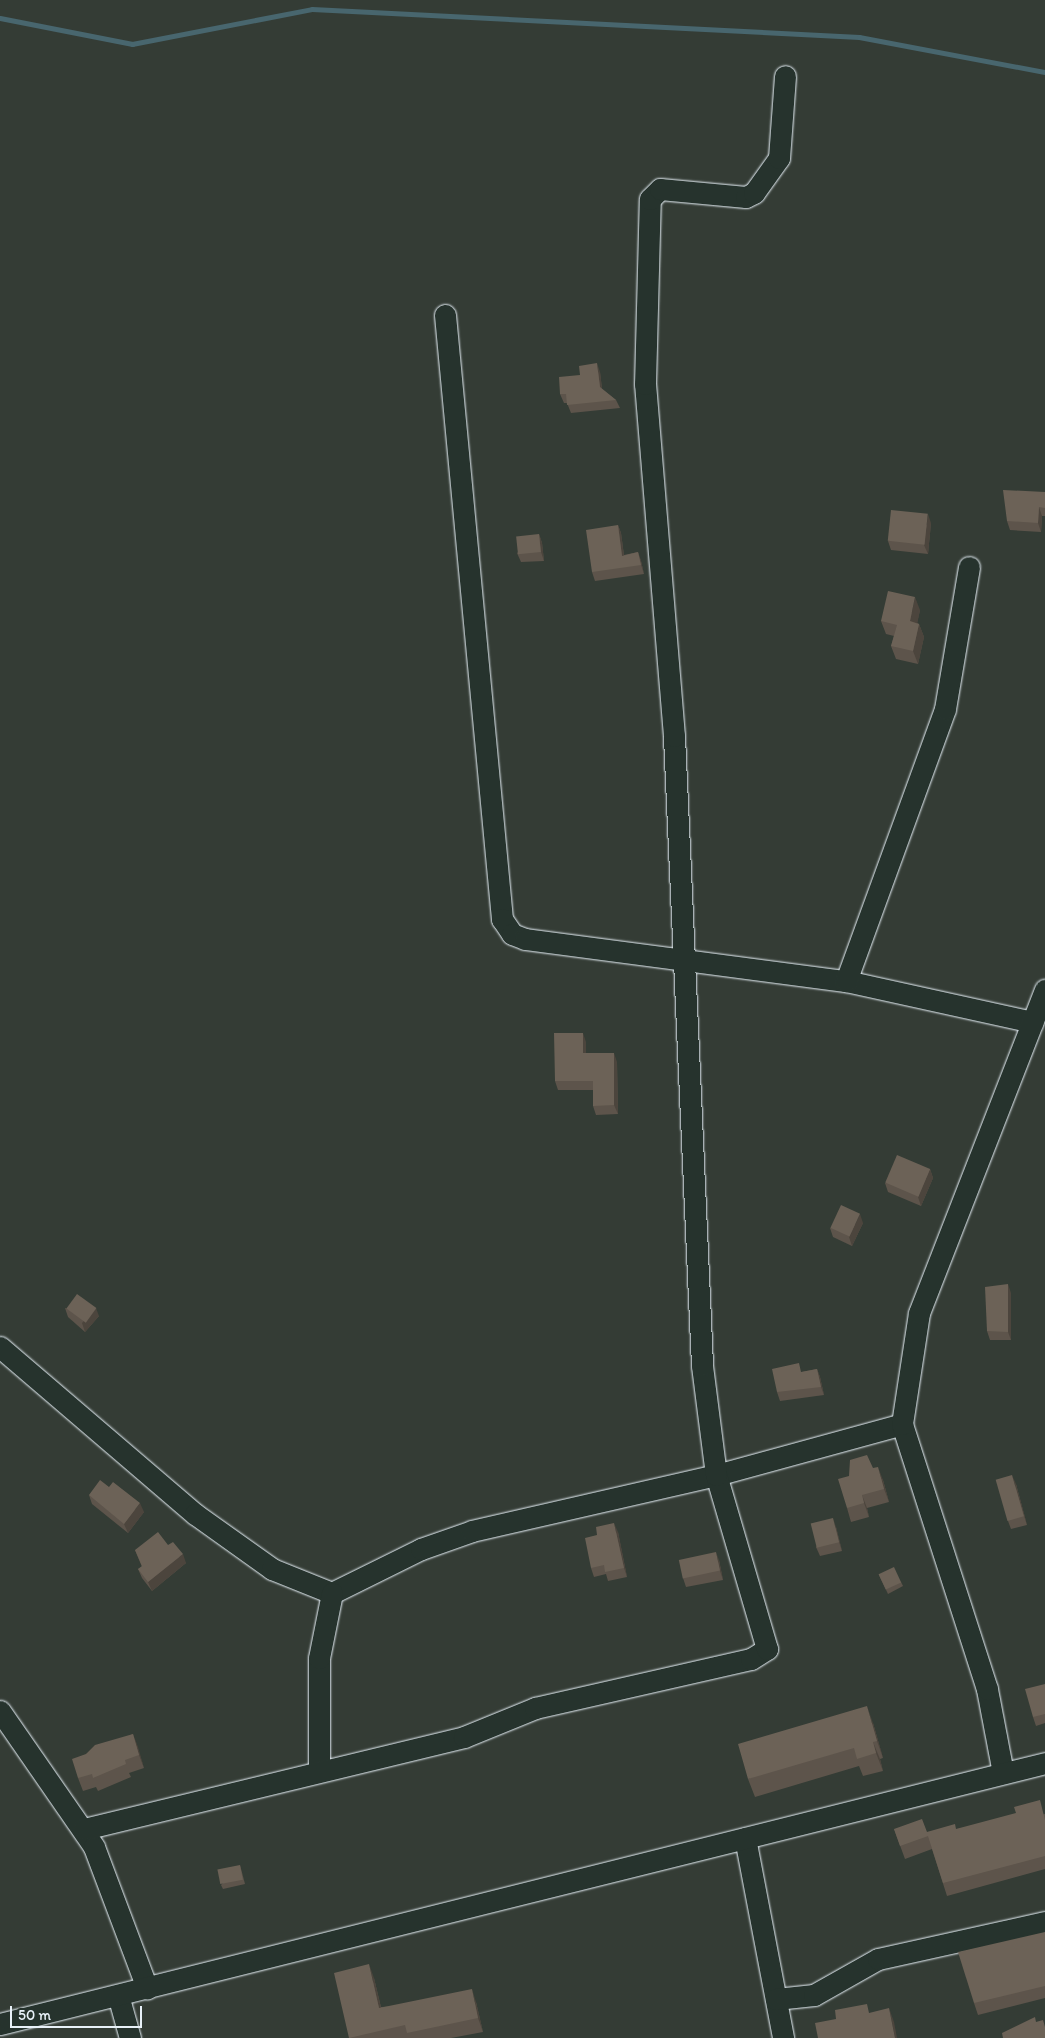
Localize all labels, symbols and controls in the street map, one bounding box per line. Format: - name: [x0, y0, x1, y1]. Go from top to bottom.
- scale bar: [12, 1996, 145, 2028]
- text: 50 m: [18, 2006, 51, 2024]

